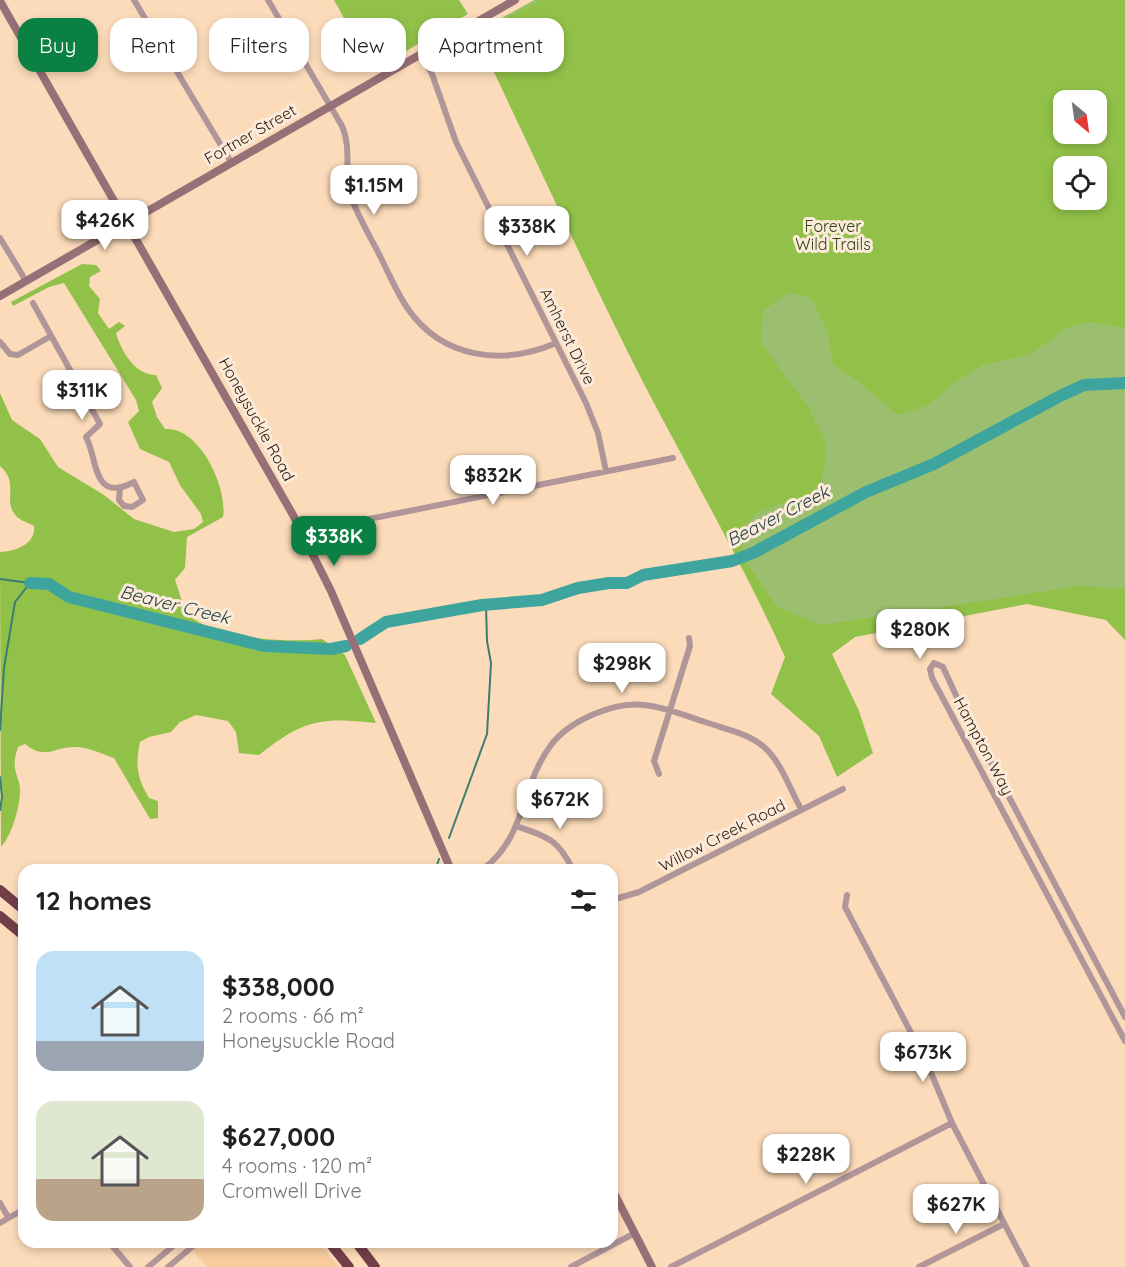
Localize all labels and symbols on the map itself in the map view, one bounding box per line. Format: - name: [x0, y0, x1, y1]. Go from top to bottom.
- north arrow: [1053, 90, 1107, 144]
- street label: Fortner Street: [201, 100, 299, 168]
- pin: $1.15M: [325, 165, 423, 216]
- pin: $426K: [63, 200, 147, 251]
- pin: $338K: [485, 206, 569, 257]
- park label: Forever Wild Trails: [795, 216, 871, 254]
- street label: Amherst Drive: [536, 284, 600, 388]
- street label: Honeysuckle Road: [215, 354, 299, 484]
- pin: $311K: [40, 370, 124, 421]
- pin: $832K: [451, 455, 535, 506]
- water label: Beaver Creek: [723, 479, 834, 551]
- pin: $338K: [292, 516, 376, 567]
- water label: Beaver Creek: [118, 580, 234, 630]
- pin: $280K: [878, 609, 962, 660]
- pin: $298K: [580, 643, 664, 694]
- street label: Hampton Way: [950, 694, 1018, 798]
- pin: $672K: [518, 779, 602, 830]
- street label: Willow Creek Road: [655, 795, 789, 875]
- pin: $673K: [881, 1032, 965, 1083]
- pin: $228K: [764, 1134, 848, 1185]
- pin: $627K: [914, 1184, 998, 1235]

